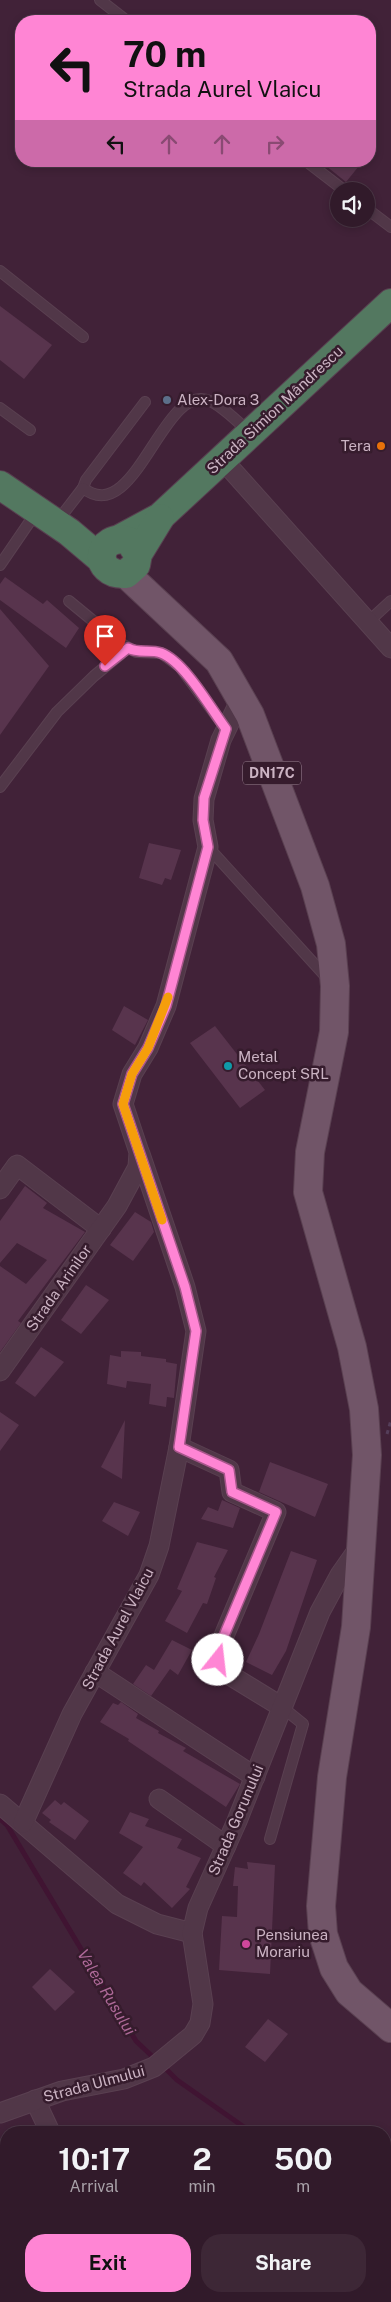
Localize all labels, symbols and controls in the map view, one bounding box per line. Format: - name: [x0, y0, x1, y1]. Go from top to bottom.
- text: 70 m: [123, 34, 206, 75]
- icon: left: [40, 35, 105, 100]
- text: Strada Aurel Vlaicu: [123, 76, 321, 102]
- icon: left: [102, 130, 130, 158]
- icon: ahead: [155, 130, 183, 158]
- icon: ahead: [208, 130, 236, 158]
- icon: right: [261, 130, 289, 158]
- map controls: [330, 182, 375, 227]
- button: sound: [330, 182, 375, 227]
- street label: Strada Simion Mândrescu: [203, 342, 346, 477]
- place label: Alex-Dora 3: [177, 391, 259, 408]
- marker: Alex-Dora 3: [161, 394, 173, 406]
- place label: Tera: [341, 437, 371, 454]
- marker: Tera: [375, 440, 387, 452]
- pin: [84, 615, 126, 666]
- icon: arrive: [91, 622, 119, 650]
- road number: DN17C: [243, 761, 301, 784]
- place label: Metal Concept SRL: [238, 1048, 329, 1082]
- marker: Metal Concept SRL: [222, 1060, 234, 1072]
- street label: Strada Arinilor: [22, 1241, 95, 1334]
- street label: Strada Aurel Vlaicu: [78, 1565, 157, 1692]
- position arrow: [191, 1633, 243, 1685]
- street label: Strada Gorunului: [205, 1762, 267, 1878]
- place label: Pensiunea Morariu: [256, 1926, 328, 1960]
- marker: Pensiunea Morariu: [240, 1938, 252, 1950]
- water label: Valea Rusului: [73, 1946, 140, 2039]
- street label: Strada Ulmului: [41, 2062, 146, 2105]
- text: 10:17: [58, 2141, 130, 2177]
- text: 2: [192, 2141, 212, 2177]
- text: 500: [274, 2141, 333, 2177]
- text: Arrival: [70, 2177, 119, 2196]
- text: min: [188, 2177, 216, 2196]
- text: m: [296, 2177, 310, 2196]
- button: Exit: [25, 2234, 191, 2292]
- button: Share: [201, 2234, 366, 2292]

